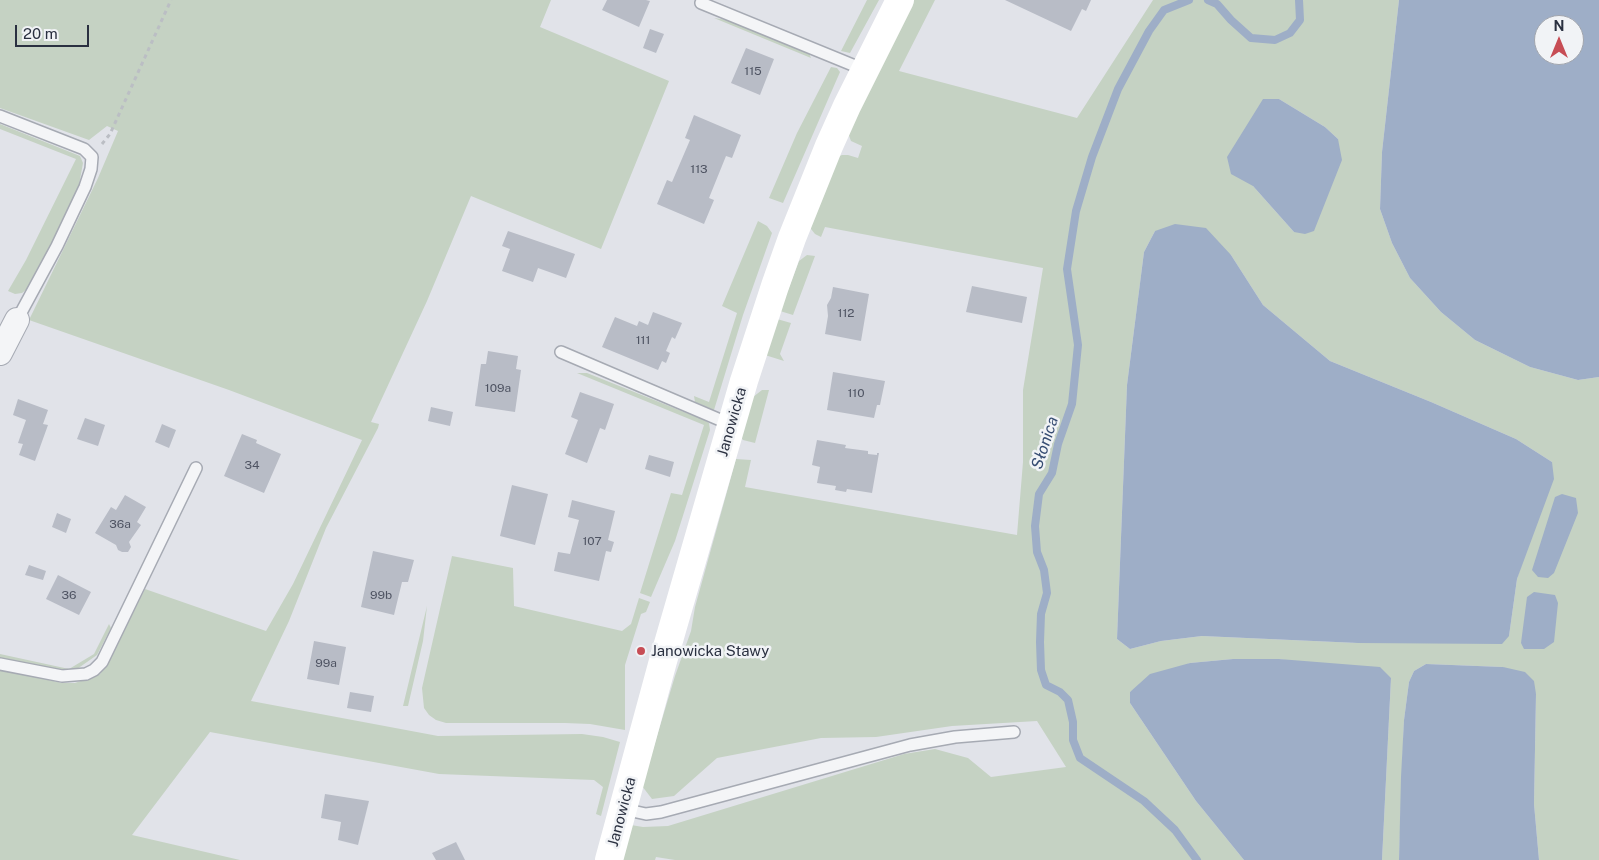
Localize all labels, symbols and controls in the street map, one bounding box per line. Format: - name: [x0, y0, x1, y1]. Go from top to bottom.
- scale bar: [18, 15, 91, 47]
- north arrow: [1534, 15, 1584, 65]
- text: N: [1554, 18, 1564, 34]
- text: 20 m: [23, 25, 58, 42]
- house number: 115: [744, 64, 762, 78]
- house number: 113: [690, 162, 708, 176]
- house number: 112: [838, 306, 854, 320]
- house number: 111: [636, 333, 650, 347]
- house number: 109a: [485, 381, 511, 395]
- street label: Janowicka: [714, 385, 750, 459]
- house number: 110: [847, 386, 865, 400]
- water label: Słonica: [1027, 414, 1063, 472]
- house number: 34: [244, 458, 260, 472]
- house number: 36a: [109, 517, 131, 531]
- house number: 107: [582, 534, 602, 548]
- house number: 36: [62, 588, 76, 602]
- house number: 99b: [370, 588, 392, 602]
- place label: Janowicka Stawy: [651, 642, 769, 660]
- marker: Janowicka Stawy: [635, 645, 647, 657]
- house number: 99a: [315, 656, 337, 670]
- street label: Janowicka: [604, 775, 640, 849]

